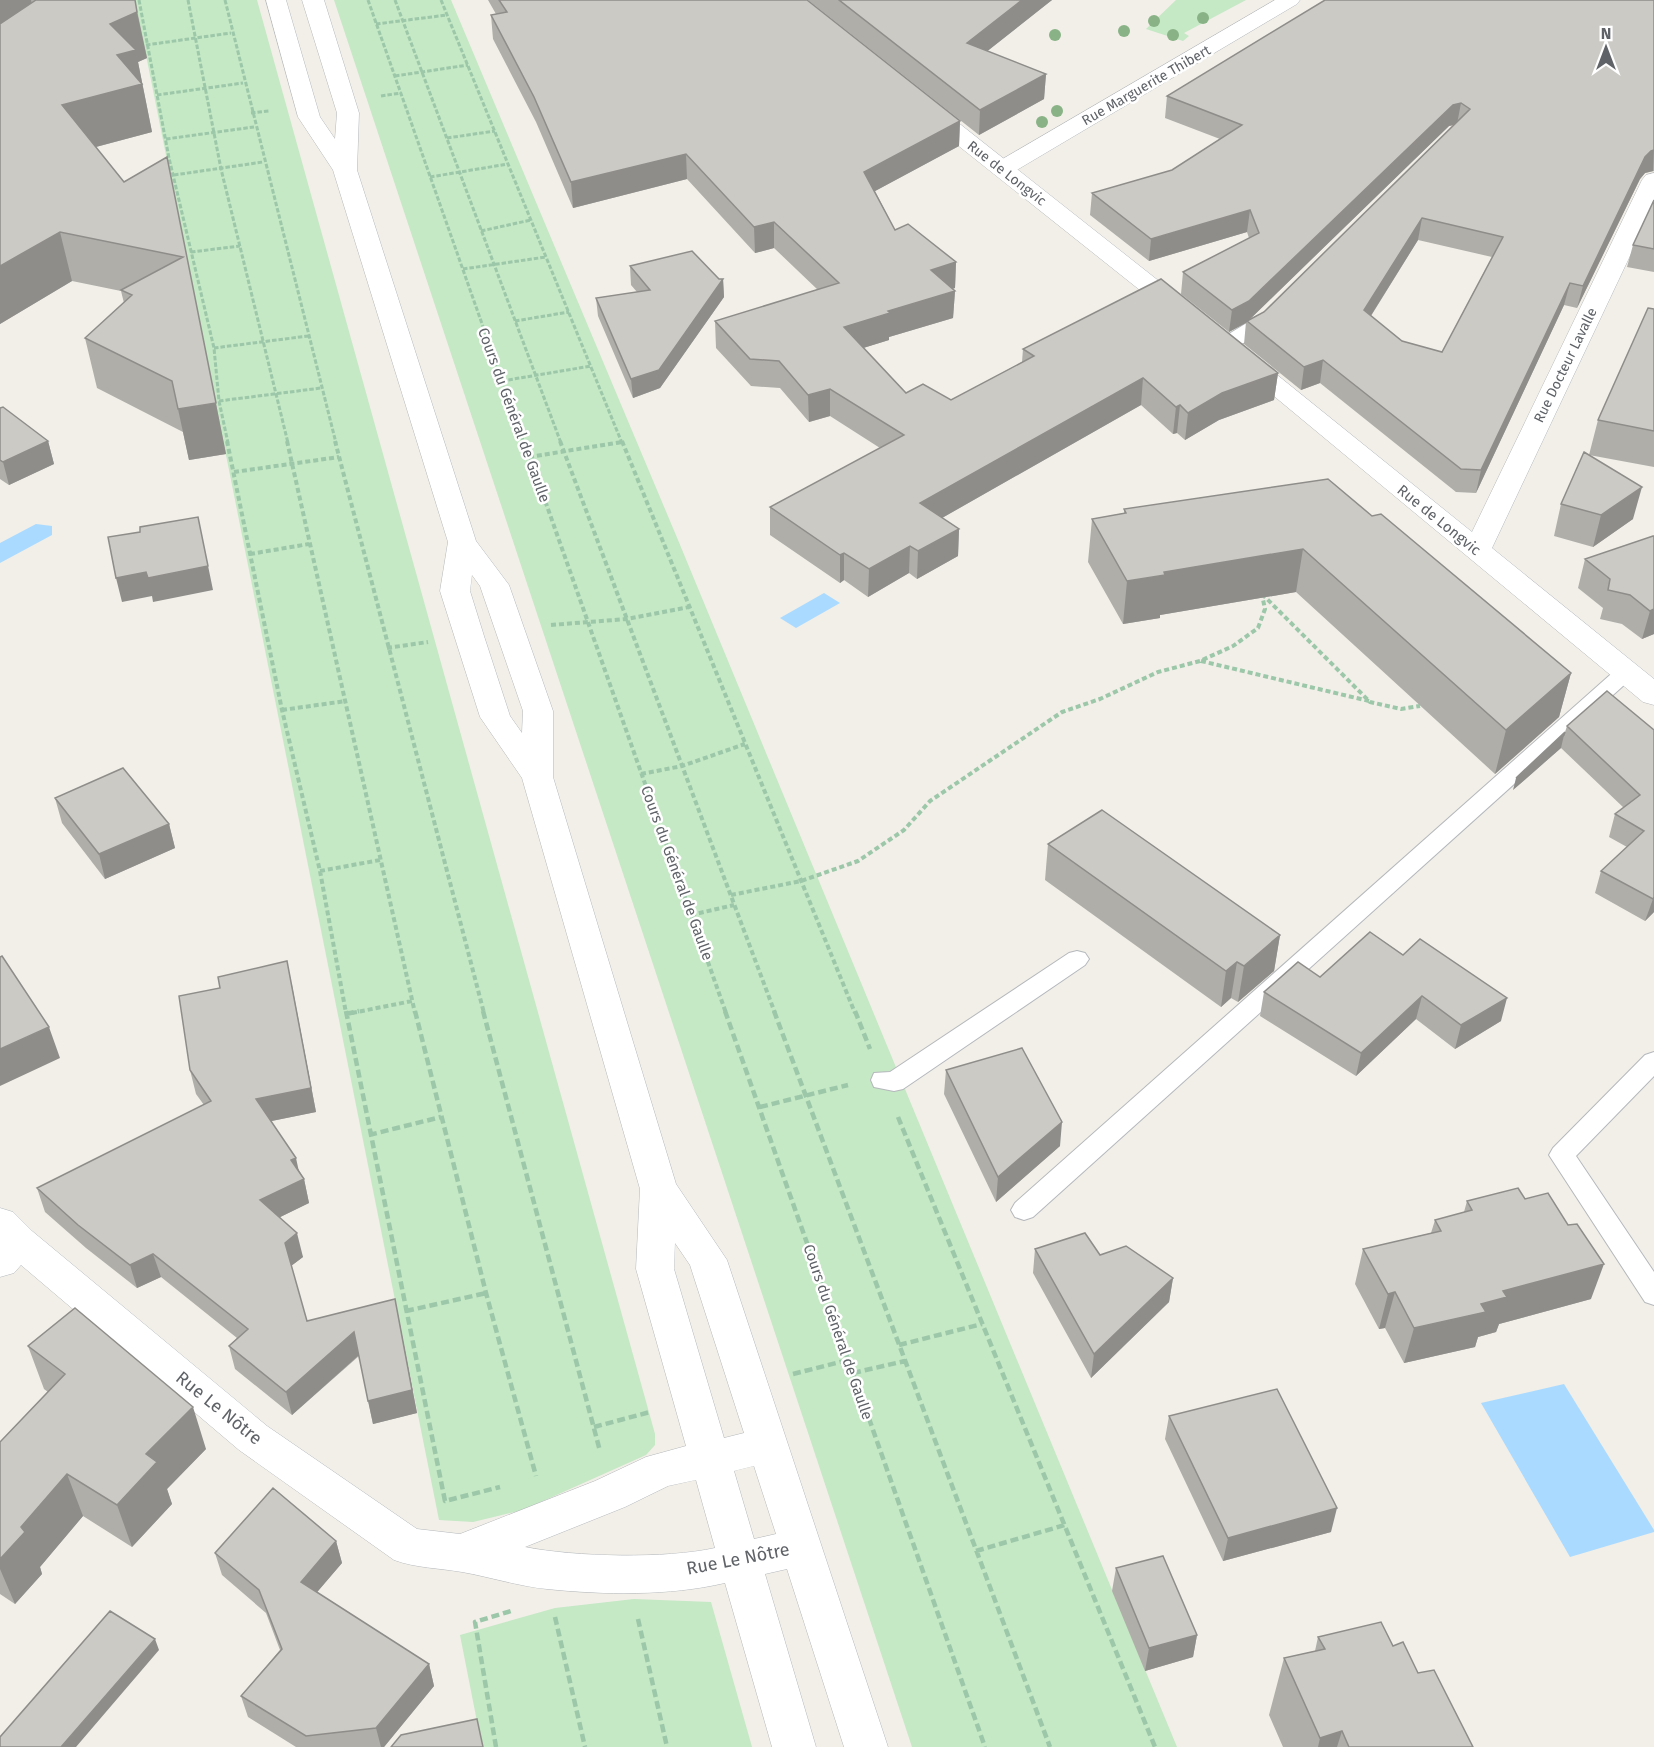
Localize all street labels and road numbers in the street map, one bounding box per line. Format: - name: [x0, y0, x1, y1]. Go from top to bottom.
- street label: Rue Marguerite Thibert: [1079, 41, 1214, 129]
- street label: Rue de Longvic: [964, 137, 1050, 210]
- street label: Rue Docteur Lavalle: [1530, 305, 1601, 425]
- street label: Cours du Général de Gaulle: [474, 325, 554, 505]
- street label: Rue de Longvic: [1394, 481, 1484, 559]
- street label: Cours du Général de Gaulle: [637, 783, 717, 963]
- street label: Cours du Général de Gaulle: [799, 1242, 877, 1422]
- street label: Rue Le Nôtre: [171, 1367, 267, 1449]
- street label: Rue Le Nôtre: [685, 1538, 791, 1580]

